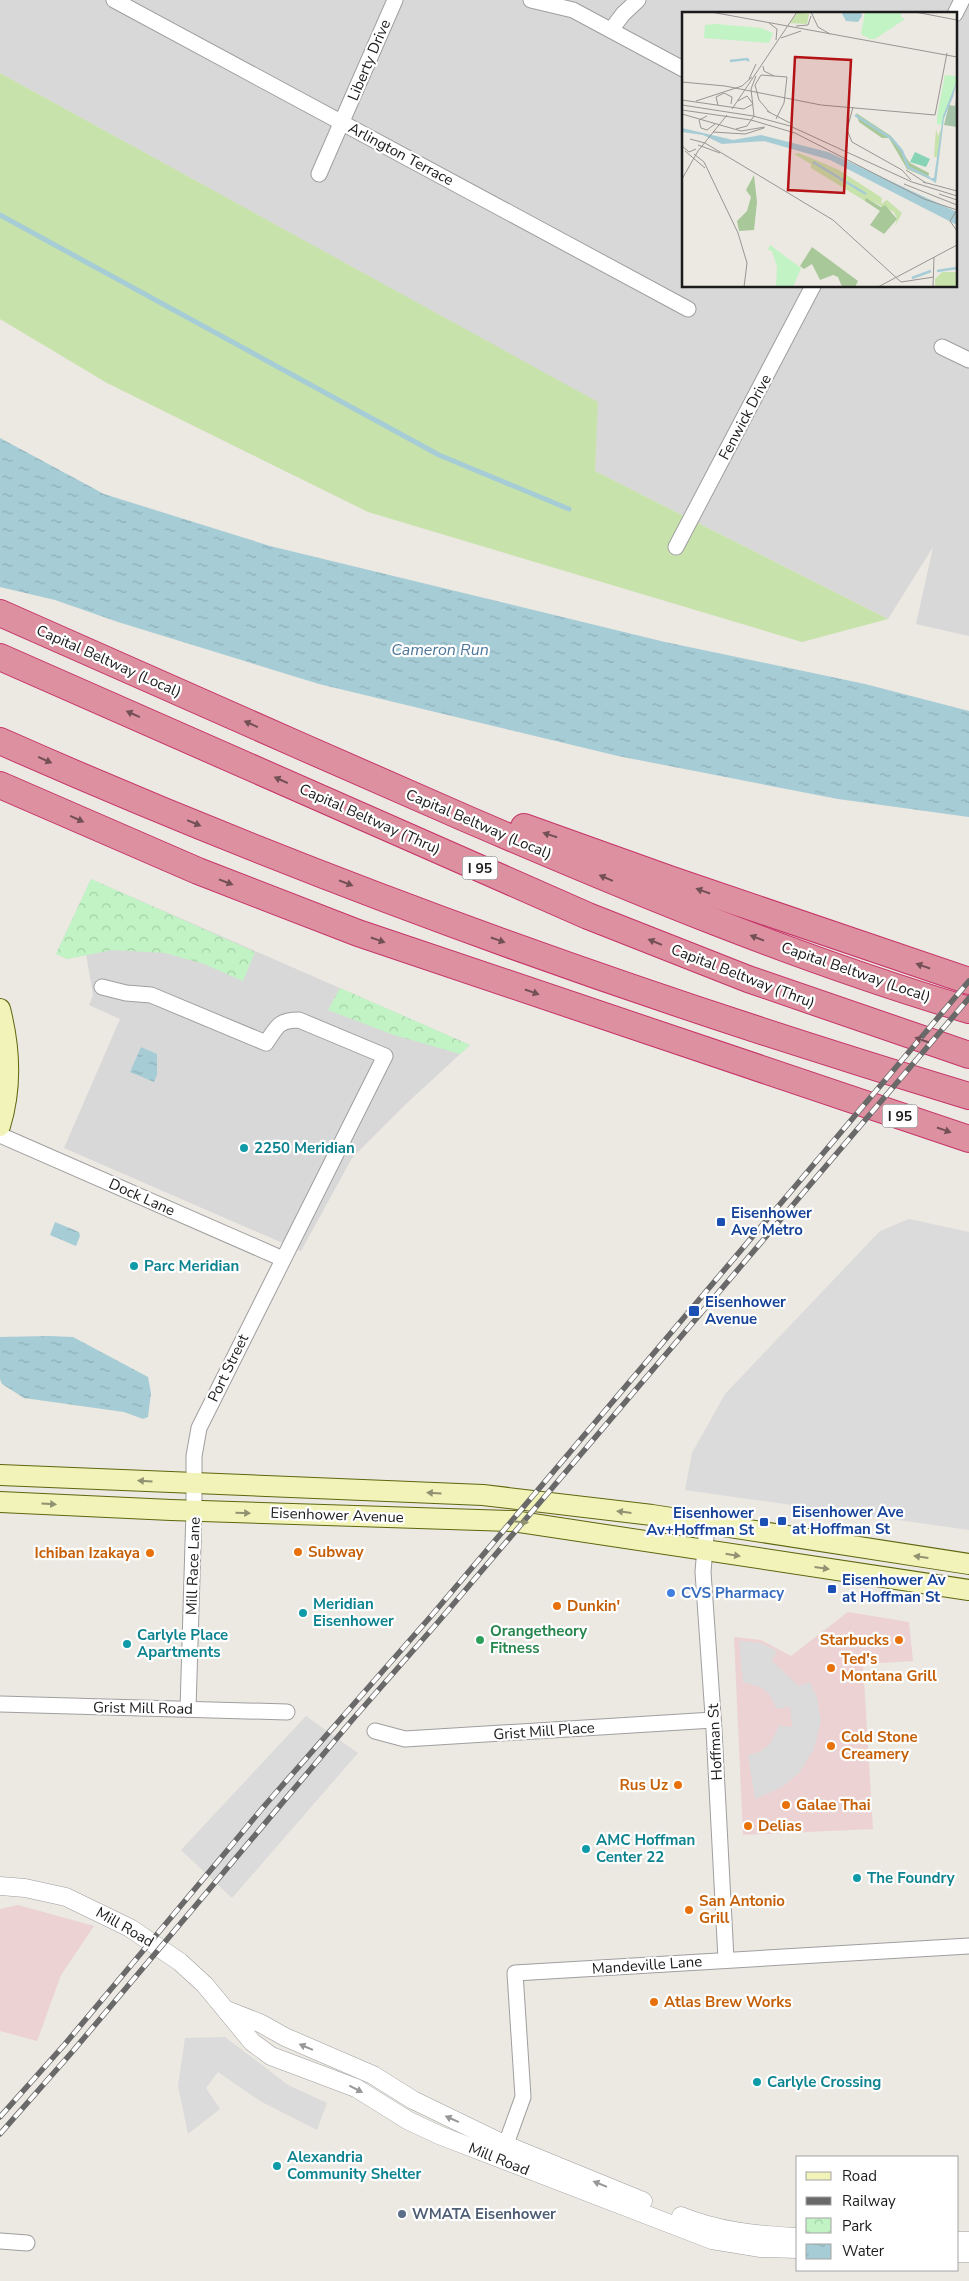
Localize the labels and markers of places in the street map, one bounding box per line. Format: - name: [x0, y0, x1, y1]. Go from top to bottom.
- place label: 2250 Meridian: [254, 1138, 355, 1158]
- marker: 2250 Meridian: [238, 1142, 250, 1154]
- place label: Eisenhower Ave Metro: [731, 1203, 812, 1240]
- marker: Eisenhower Ave Metro: [715, 1216, 727, 1228]
- place label: Parc Meridian: [144, 1256, 239, 1276]
- marker: Parc Meridian: [128, 1260, 140, 1272]
- place label: Eisenhower Avenue: [705, 1292, 786, 1329]
- marker: Eisenhower Avenue: [687, 1304, 701, 1318]
- place label: Eisenhower Ave at Hoffman St: [792, 1502, 904, 1539]
- place label: Eisenhower Av+Hoffman St: [646, 1503, 754, 1540]
- marker: Eisenhower Ave at Hoffman St: [776, 1515, 788, 1527]
- marker: Eisenhower Av+Hoffman St: [758, 1516, 770, 1528]
- place label: Subway: [308, 1542, 364, 1562]
- place label: Ichiban Izakaya: [35, 1543, 140, 1563]
- marker: Subway: [292, 1546, 304, 1558]
- marker: Ichiban Izakaya: [144, 1547, 156, 1559]
- place label: Eisenhower Av at Hoffman St: [842, 1570, 946, 1607]
- place label: CVS Pharmacy: [681, 1583, 784, 1603]
- marker: Eisenhower Av at Hoffman St: [826, 1583, 838, 1595]
- marker: CVS Pharmacy: [665, 1587, 677, 1599]
- place label: Meridian Eisenhower: [313, 1594, 394, 1631]
- place label: Dunkin': [567, 1596, 620, 1616]
- marker: Dunkin': [551, 1600, 563, 1612]
- marker: Meridian Eisenhower: [297, 1607, 309, 1619]
- place label: Orangetheory Fitness: [490, 1621, 587, 1658]
- place label: Carlyle Place Apartments: [137, 1625, 228, 1662]
- place label: Starbucks: [820, 1630, 889, 1650]
- marker: Orangetheory Fitness: [474, 1634, 486, 1646]
- marker: Starbucks: [893, 1634, 905, 1646]
- marker: Carlyle Place Apartments: [121, 1638, 133, 1650]
- place label: Ted's Montana Grill: [841, 1649, 937, 1686]
- marker: Ted's Montana Grill: [825, 1662, 837, 1674]
- place label: Cold Stone Creamery: [841, 1727, 918, 1764]
- marker: Cold Stone Creamery: [825, 1740, 837, 1752]
- place label: Rus Uz: [619, 1775, 668, 1795]
- marker: Rus Uz: [672, 1779, 684, 1791]
- place label: Galae Thai: [796, 1795, 871, 1815]
- marker: Galae Thai: [780, 1799, 792, 1811]
- place label: Delias: [758, 1816, 802, 1836]
- marker: Delias: [742, 1820, 754, 1832]
- place label: AMC Hoffman Center 22: [596, 1830, 695, 1867]
- marker: AMC Hoffman Center 22: [580, 1843, 592, 1855]
- place label: The Foundry: [867, 1868, 955, 1888]
- marker: The Foundry: [851, 1872, 863, 1884]
- place label: San Antonio Grill: [699, 1891, 785, 1928]
- marker: San Antonio Grill: [683, 1904, 695, 1916]
- place label: Atlas Brew Works: [664, 1992, 792, 2012]
- marker: Atlas Brew Works: [648, 1996, 660, 2008]
- place label: Carlyle Crossing: [767, 2072, 881, 2092]
- marker: Carlyle Crossing: [751, 2076, 763, 2088]
- place label: Alexandria Community Shelter: [287, 2147, 421, 2184]
- marker: Alexandria Community Shelter: [271, 2160, 283, 2172]
- place label: WMATA Eisenhower: [412, 2204, 556, 2224]
- marker: WMATA Eisenhower: [396, 2208, 408, 2220]

